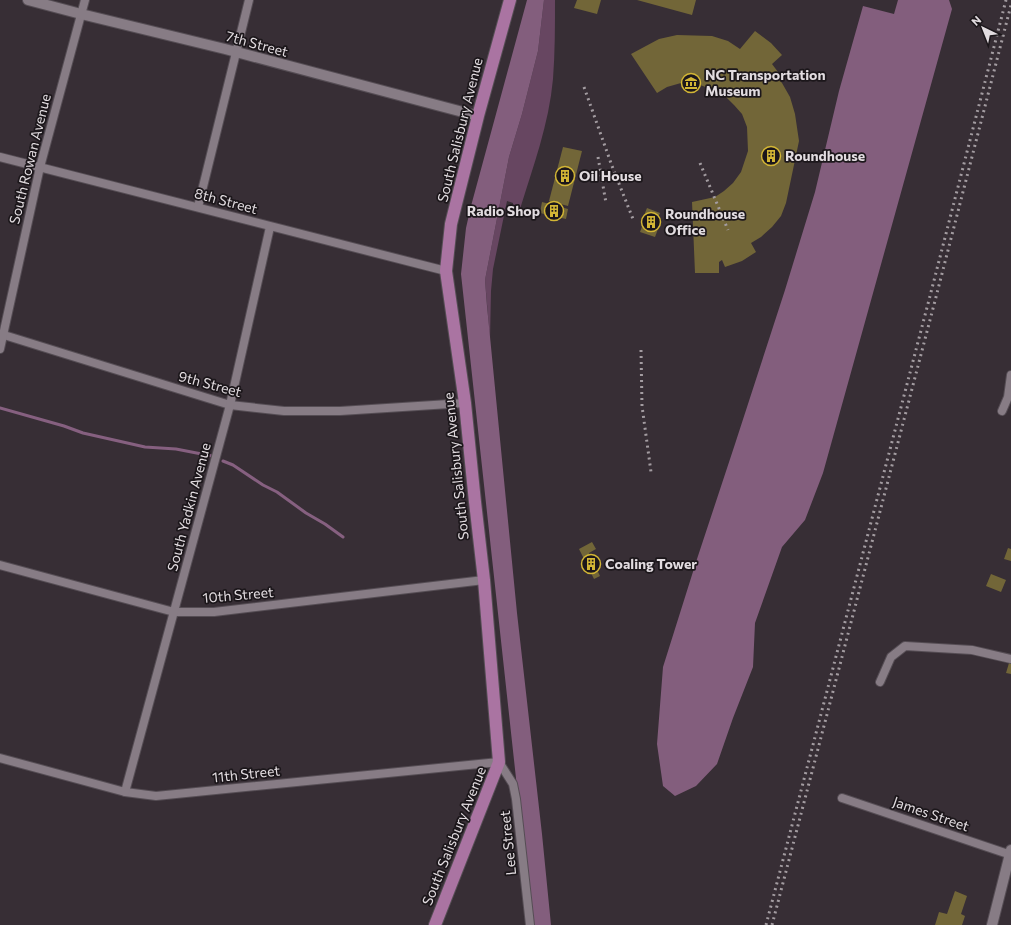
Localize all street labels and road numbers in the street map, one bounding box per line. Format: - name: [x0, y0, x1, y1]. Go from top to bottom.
- street label: 7th Street: [224, 27, 290, 60]
- street label: South Salisbury Avenue: [433, 56, 486, 204]
- street label: South Rowan Avenue: [5, 92, 54, 226]
- street label: 8th Street: [193, 184, 260, 217]
- street label: 9th Street: [177, 367, 244, 400]
- street label: South Salisbury Avenue: [439, 391, 472, 541]
- street label: South Yadkin Avenue: [163, 441, 214, 573]
- street label: 10th Street: [202, 583, 274, 606]
- street label: 11th Street: [211, 761, 281, 786]
- street label: South Salisbury Avenue: [418, 764, 489, 908]
- street label: James Street: [891, 793, 972, 835]
- street label: Lee Street: [496, 810, 519, 876]

